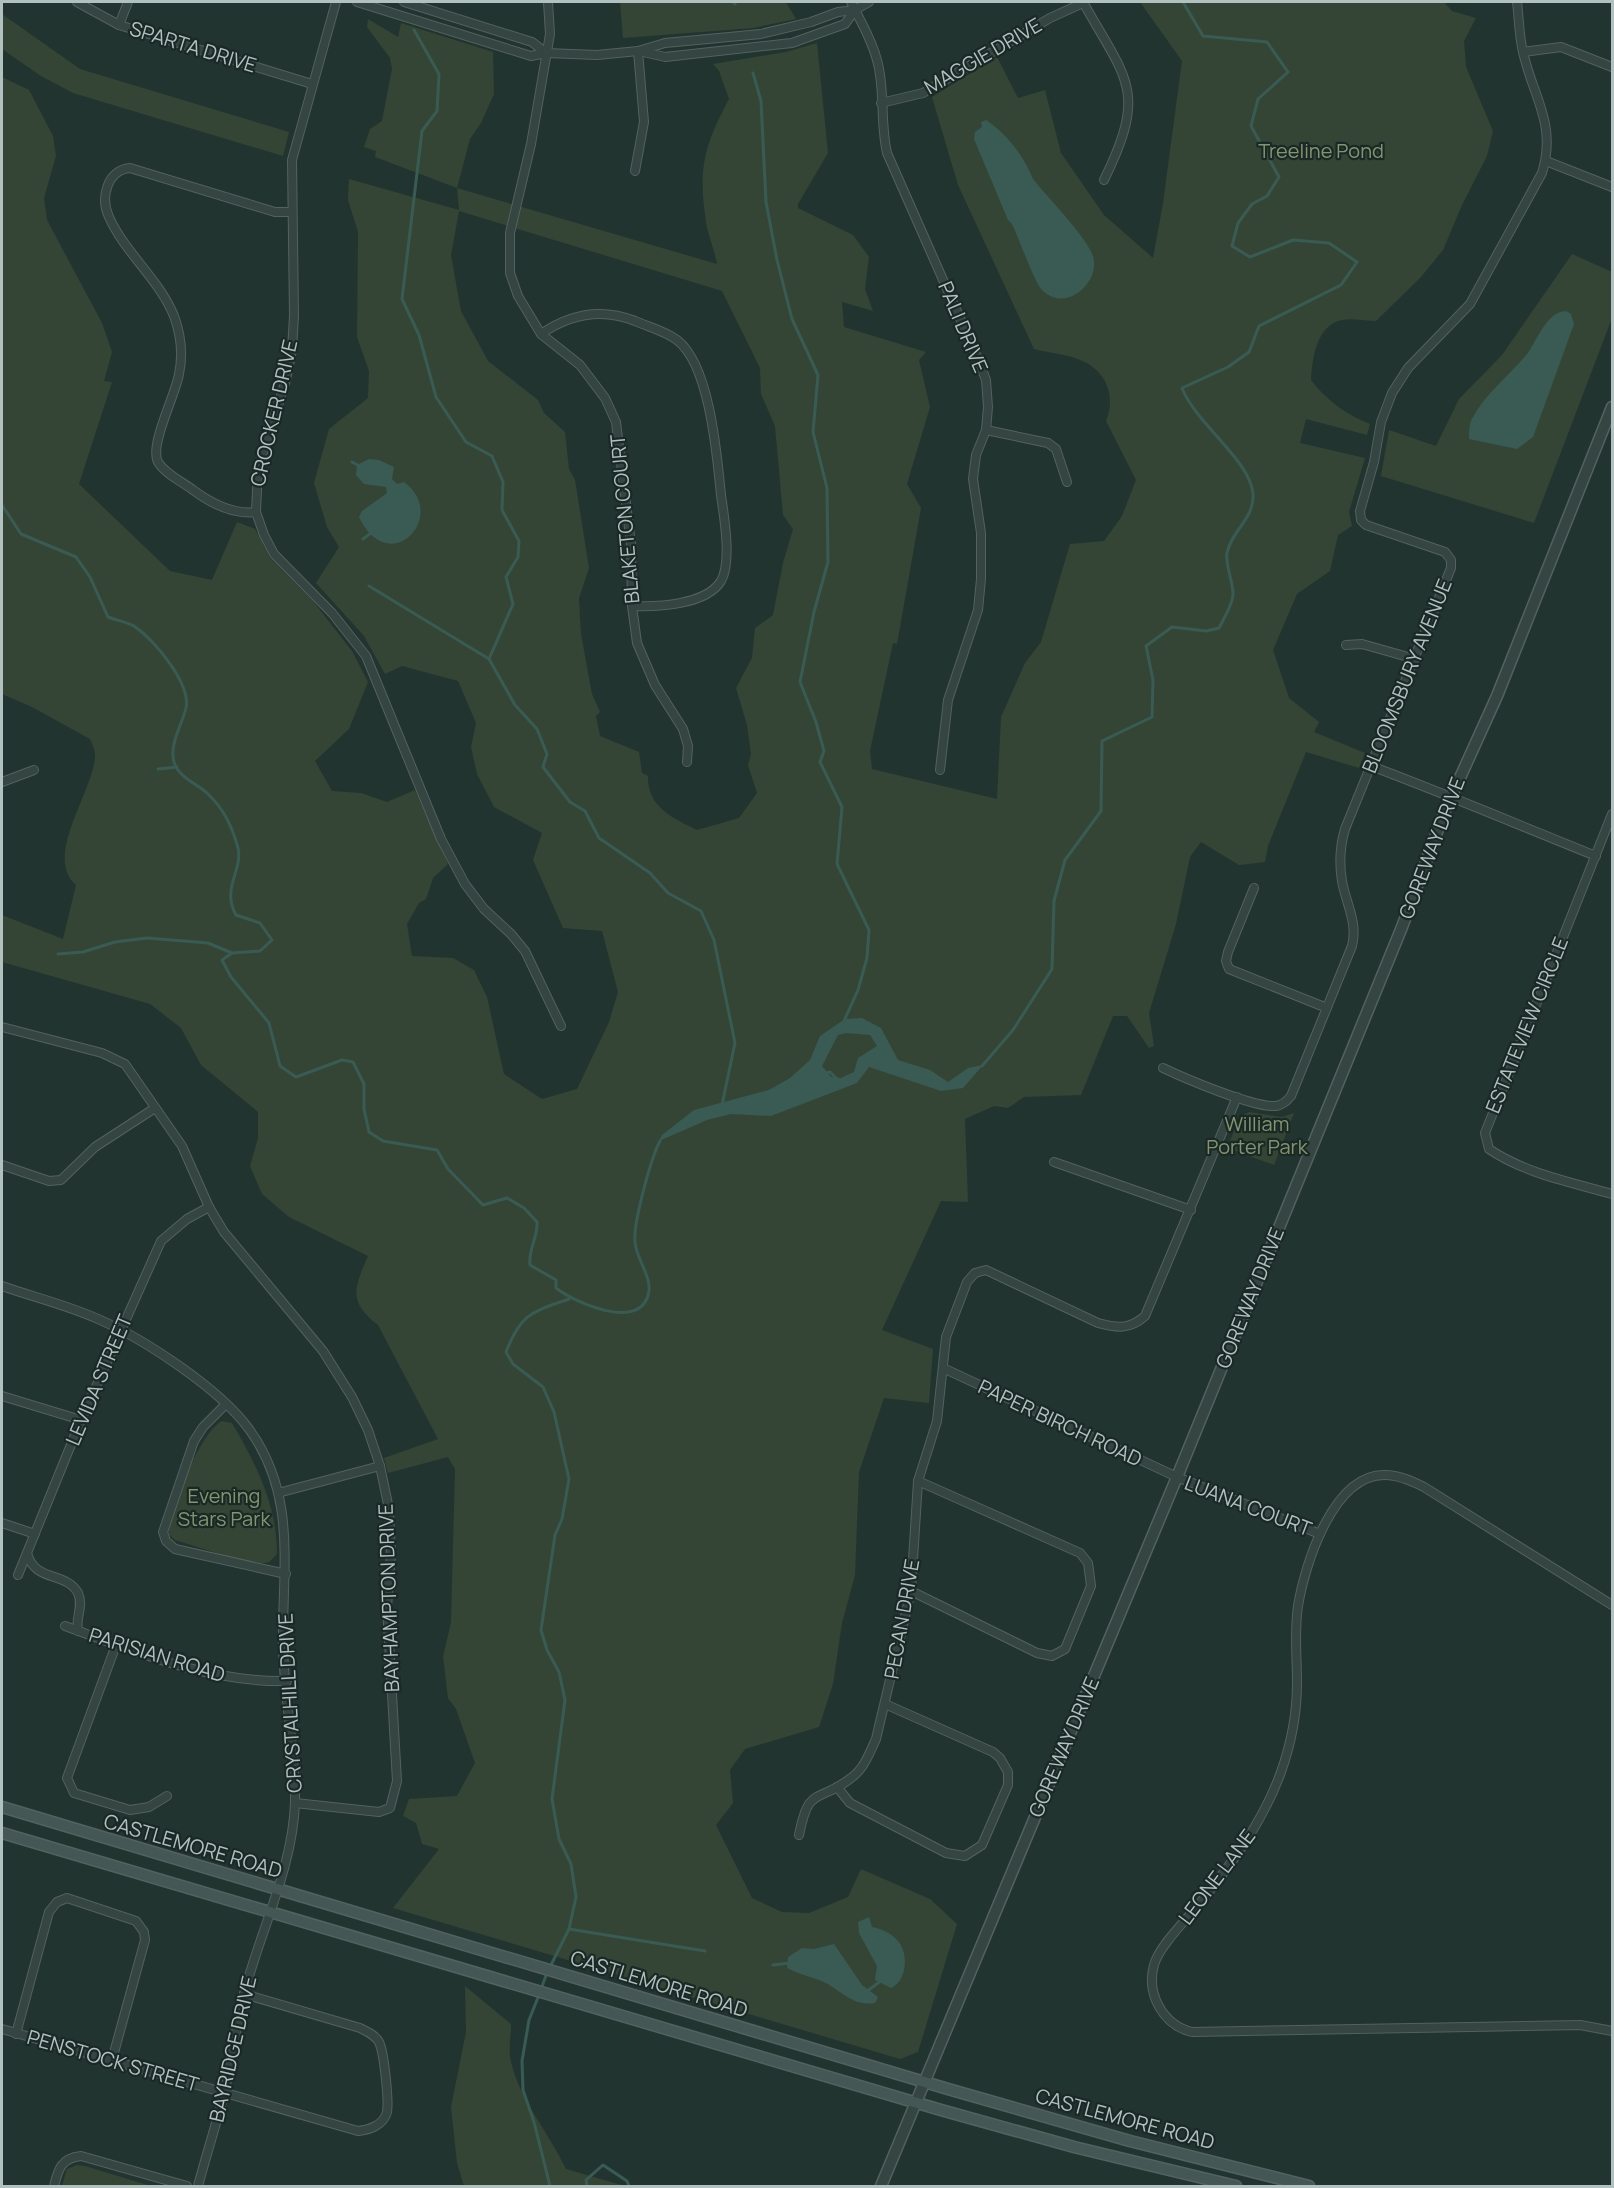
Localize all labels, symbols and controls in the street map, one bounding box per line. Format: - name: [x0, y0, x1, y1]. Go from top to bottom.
- street label: MAGGIE DRIVE: [919, 11, 1046, 100]
- street label: SPARTA DRIVE: [127, 14, 260, 79]
- park label: Treeline Pond: [1258, 137, 1384, 164]
- street label: PALI DRIVE: [932, 277, 995, 377]
- street label: CROCKER DRIVE: [244, 337, 304, 489]
- street label: BLAKETON COURT: [604, 433, 645, 605]
- street label: BLOOMSBURY AVENUE: [1355, 575, 1458, 777]
- street label: GOREWAY DRIVE: [1392, 773, 1471, 923]
- street label: ESTATEVIEW CIRCLE: [1479, 933, 1574, 1117]
- park label: William Porter Park: [1206, 1110, 1309, 1160]
- street label: GOREWAY DRIVE: [1209, 1223, 1290, 1372]
- street label: LEVIDA STREET: [59, 1310, 138, 1449]
- street label: PAPER BIRCH ROAD: [974, 1373, 1147, 1472]
- street label: LUANA COURT: [1181, 1469, 1316, 1542]
- park label: Evening Stars Park: [178, 1482, 271, 1532]
- street label: BAYHAMPTON DRIVE: [372, 1503, 405, 1693]
- street label: PECAN DRIVE: [878, 1557, 925, 1681]
- street label: CRYSTALHILL DRIVE: [271, 1612, 308, 1794]
- street label: PARISIAN ROAD: [86, 1621, 229, 1688]
- street label: GOREWAY DRIVE: [1022, 1673, 1105, 1821]
- street label: CASTLEMORE ROAD: [101, 1807, 285, 1884]
- street label: LEONE LANE: [1172, 1824, 1261, 1930]
- street label: CASTLEMORE ROAD: [567, 1944, 751, 2023]
- street label: BAYRIDGE DRIVE: [203, 1973, 262, 2125]
- street label: PENSTOCK STREET: [24, 2023, 202, 2098]
- street label: CASTLEMORE ROAD: [1033, 2082, 1218, 2155]

